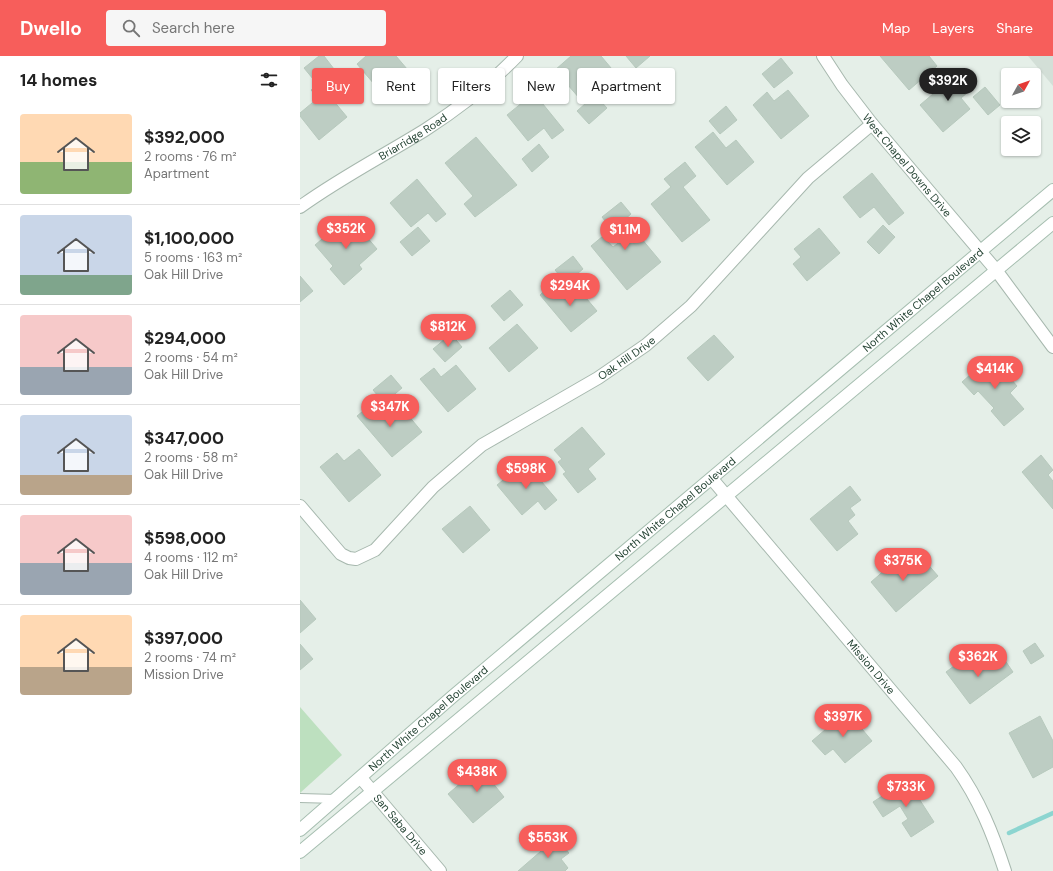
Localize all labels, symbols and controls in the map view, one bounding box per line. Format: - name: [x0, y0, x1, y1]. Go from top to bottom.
- search box: [106, 10, 386, 46]
- text: Dwello: [20, 16, 82, 41]
- icon: search: [120, 17, 142, 39]
- text: Search here: [152, 18, 235, 38]
- text: Map: [882, 19, 910, 37]
- text: Layers: [932, 19, 974, 37]
- text: Share: [996, 19, 1033, 37]
- chip: Buy: [312, 68, 364, 104]
- chip: Rent: [372, 68, 430, 104]
- chip: Filters: [438, 68, 505, 104]
- chip: New: [513, 68, 569, 104]
- chip: Apartment: [577, 68, 675, 104]
- pin: $392K: [920, 68, 976, 102]
- north arrow: [1001, 68, 1041, 108]
- map controls: [1001, 68, 1041, 156]
- text: 14 homes: [20, 69, 97, 91]
- icon: filters: [258, 69, 280, 91]
- text: $392K: [928, 72, 968, 89]
- street label: Briarridge Road: [376, 110, 450, 163]
- street label: West Chapel Downs Drive: [860, 111, 955, 220]
- button: layers: [1001, 116, 1041, 156]
- text: $392,000: [144, 126, 225, 148]
- icon: home: [52, 130, 100, 178]
- text: 2 rooms · 76 m²: [144, 148, 237, 165]
- text: Apartment: [144, 165, 209, 182]
- pin: $352K: [318, 216, 374, 250]
- pin: $1.1M: [597, 217, 653, 251]
- text: $352K: [326, 220, 366, 237]
- text: $1.1M: [609, 221, 641, 238]
- text: $1,100,000: [144, 227, 234, 249]
- icon: home: [52, 231, 100, 279]
- street label: North White Chapel Boulevard: [860, 245, 986, 355]
- text: 5 rooms · 163 m²: [144, 249, 242, 266]
- text: Oak Hill Drive: [144, 266, 223, 283]
- pin: $294K: [542, 273, 598, 307]
- text: $294K: [550, 277, 590, 294]
- pin: $812K: [420, 314, 476, 348]
- text: $812K: [430, 318, 466, 335]
- text: $294,000: [144, 327, 226, 349]
- icon: home: [52, 331, 100, 379]
- street label: Oak Hill Drive: [595, 333, 658, 383]
- text: 2 rooms · 54 m²: [144, 349, 238, 366]
- pin: $414K: [967, 356, 1023, 390]
- text: $414K: [976, 360, 1014, 377]
- text: Oak Hill Drive: [144, 366, 223, 383]
- pin: $347K: [362, 394, 418, 428]
- text: $347K: [370, 398, 410, 415]
- text: $347,000: [144, 427, 224, 449]
- icon: home: [52, 431, 100, 479]
- text: 2 rooms · 58 m²: [144, 449, 238, 466]
- street label: North White Chapel Boulevard: [612, 454, 739, 564]
- pin: $598K: [498, 456, 554, 490]
- text: $598K: [506, 460, 546, 477]
- text: Oak Hill Drive: [144, 466, 223, 483]
- text: $598,000: [144, 527, 226, 549]
- icon: home: [52, 531, 100, 579]
- pin: $375K: [875, 548, 931, 582]
- text: 4 rooms · 112 m²: [144, 549, 238, 566]
- text: $375K: [884, 552, 922, 569]
- text: Oak Hill Drive: [144, 566, 223, 583]
- text: $397,000: [144, 627, 223, 649]
- icon: home: [52, 631, 100, 679]
- street label: Mission Drive: [844, 636, 898, 697]
- pin: $362K: [950, 644, 1006, 678]
- text: $362K: [958, 648, 998, 665]
- text: 2 rooms · 74 m²: [144, 649, 236, 666]
- street label: North White Chapel Boulevard: [365, 663, 491, 774]
- text: Mission Drive: [144, 666, 224, 683]
- pin: $397K: [815, 704, 871, 738]
- text: $397K: [824, 708, 862, 725]
- pin: $438K: [449, 759, 505, 793]
- text: $438K: [457, 763, 497, 780]
- pin: $733K: [878, 774, 934, 808]
- text: $733K: [887, 778, 925, 795]
- street label: San Saba Drive: [371, 791, 430, 858]
- pin: $553K: [520, 825, 576, 859]
- text: $553K: [528, 829, 568, 846]

